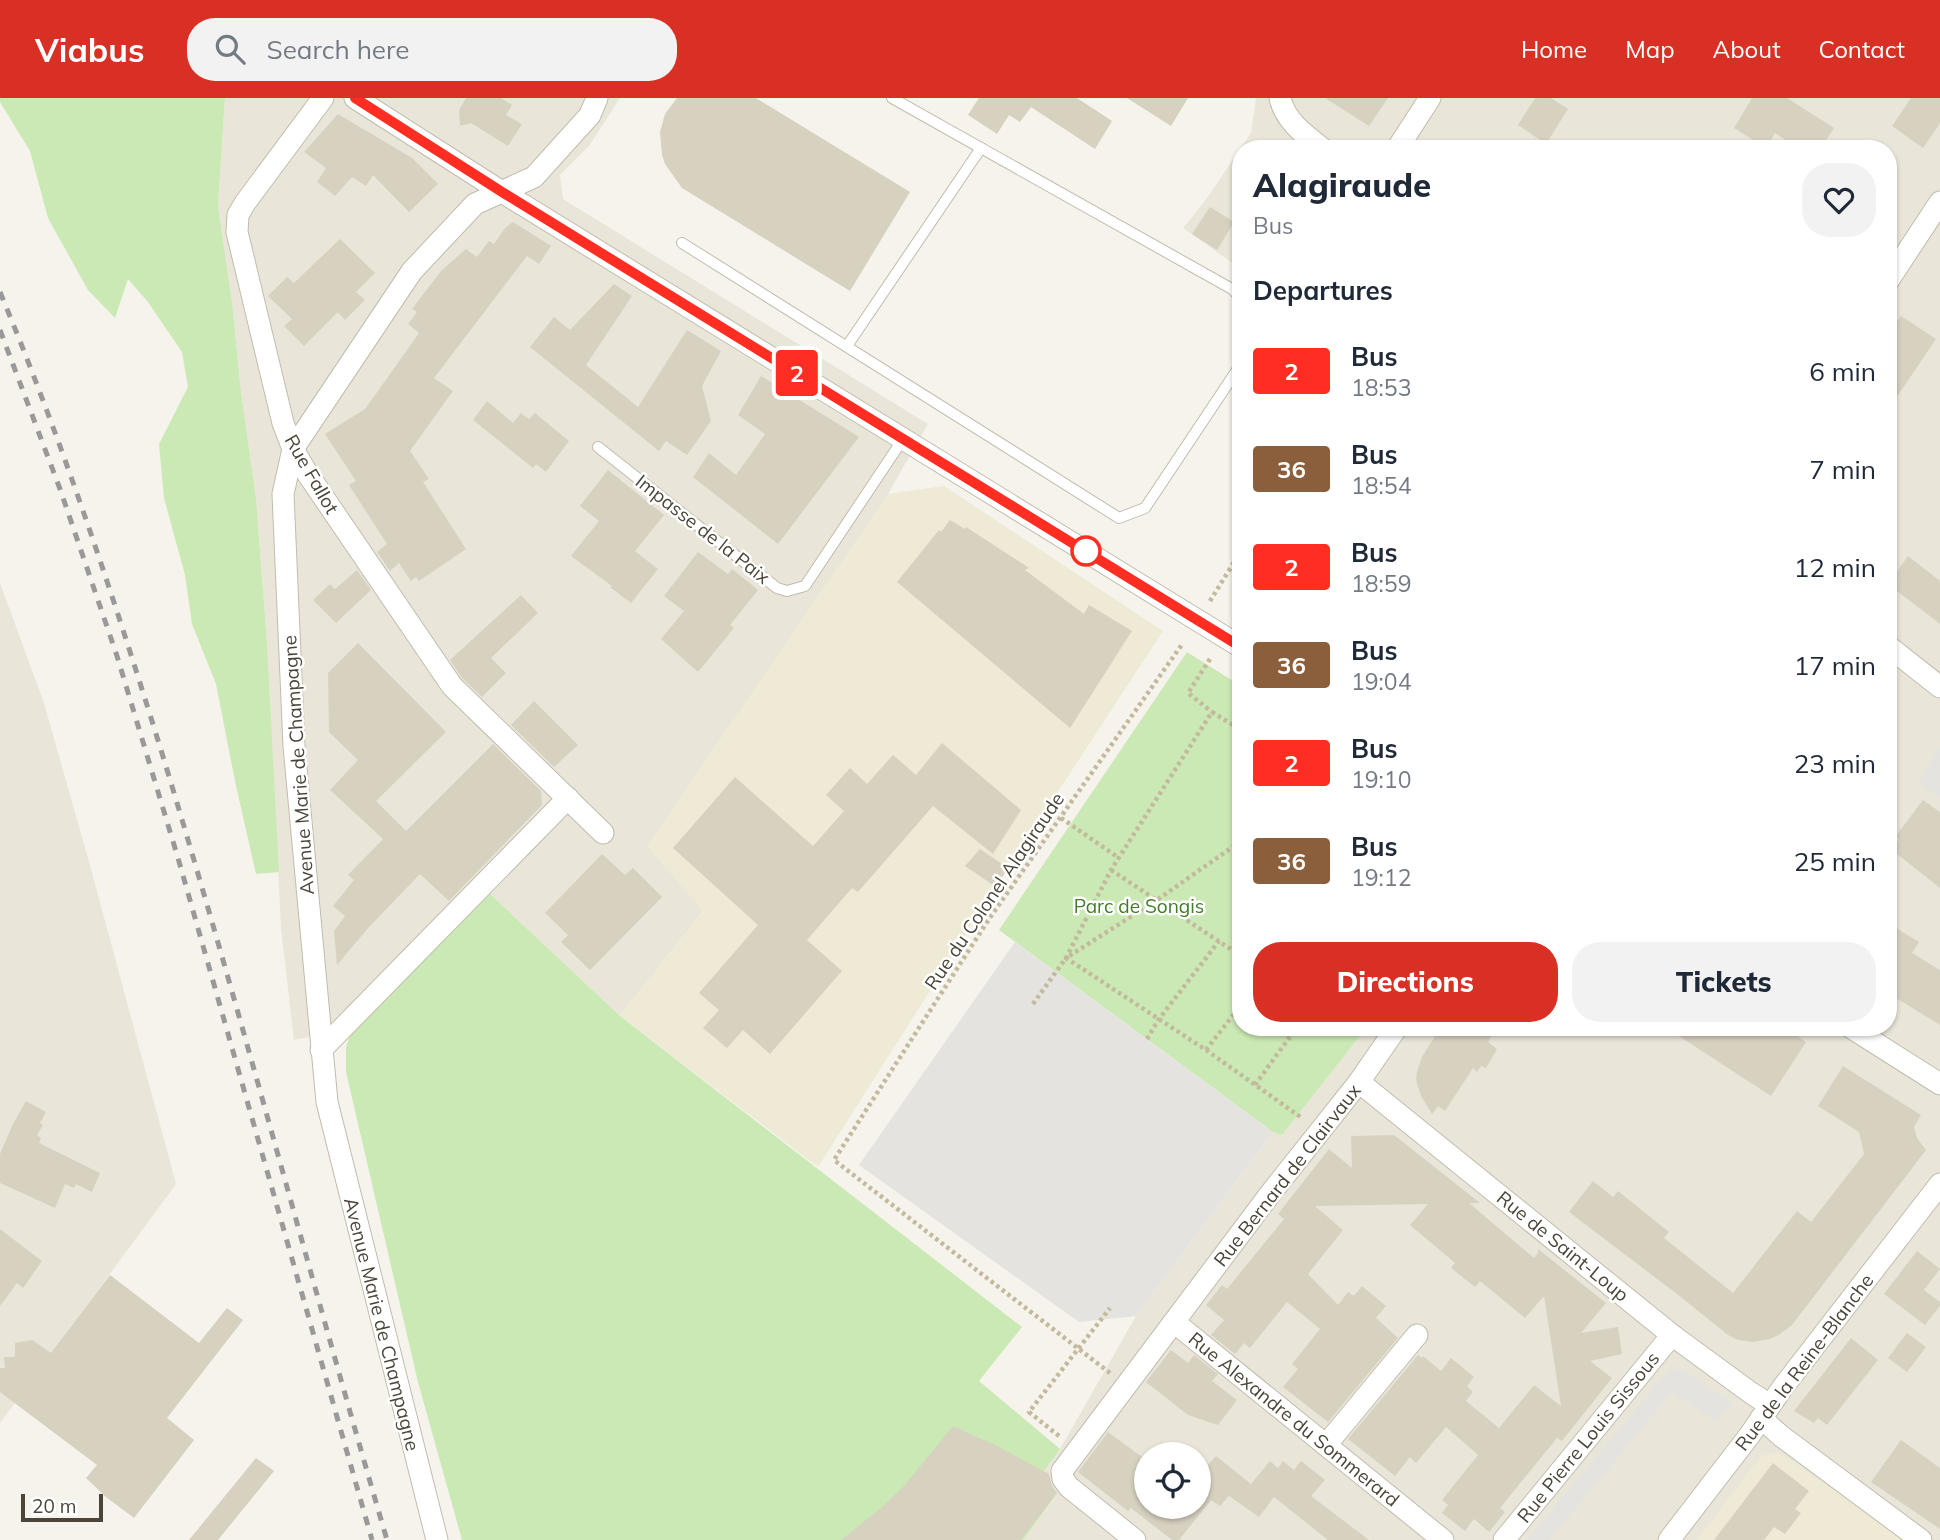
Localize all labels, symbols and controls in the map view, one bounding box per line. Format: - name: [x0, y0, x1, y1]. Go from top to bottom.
- search box: [187, 18, 677, 81]
- text: Viabus: [35, 29, 145, 70]
- icon: search: [211, 30, 249, 68]
- text: Search here: [267, 33, 409, 66]
- text: Home: [1521, 34, 1587, 64]
- text: Map: [1625, 34, 1675, 64]
- text: About: [1713, 34, 1781, 64]
- text: Contact: [1819, 34, 1905, 64]
- button: heart: [1802, 163, 1876, 237]
- text: Alagiraude: [1253, 164, 1431, 205]
- text: Bus: [1253, 211, 1293, 240]
- text: Departures: [1253, 274, 1393, 307]
- text: Bus: [1351, 340, 1397, 373]
- line badge: 2: [774, 350, 820, 396]
- text: 6 min: [1809, 355, 1876, 388]
- text: 2: [1284, 356, 1299, 386]
- text: 2: [790, 358, 804, 388]
- text: 18:53: [1351, 373, 1411, 402]
- street label: Rue Fallot: [280, 430, 344, 518]
- text: Bus: [1351, 438, 1397, 471]
- text: 7 min: [1809, 453, 1876, 486]
- text: 36: [1277, 454, 1306, 484]
- street label: Impasse de la Paix: [631, 469, 775, 589]
- text: 18:54: [1351, 471, 1411, 500]
- unlabelled marker: [1071, 536, 1101, 566]
- text: Bus: [1351, 536, 1397, 569]
- text: 12 min: [1794, 551, 1876, 584]
- text: 2: [1284, 552, 1299, 582]
- text: 18:59: [1351, 569, 1411, 598]
- street label: Avenue Marie de Champagne: [277, 634, 319, 896]
- text: Bus: [1351, 634, 1397, 667]
- text: 17 min: [1794, 649, 1876, 682]
- text: 36: [1277, 650, 1306, 680]
- text: 19:04: [1351, 667, 1411, 696]
- text: Bus: [1351, 732, 1397, 765]
- text: 23 min: [1794, 747, 1876, 780]
- text: 2: [1284, 748, 1299, 778]
- text: 19:10: [1351, 765, 1411, 794]
- street label: Rue du Colonel Alagiraude: [919, 788, 1069, 994]
- text: Bus: [1351, 830, 1397, 863]
- text: 25 min: [1794, 845, 1876, 878]
- text: 36: [1277, 846, 1306, 876]
- text: 19:12: [1351, 863, 1411, 892]
- park label: Parc de Songis: [1074, 894, 1204, 918]
- button: Directions: [1253, 942, 1558, 1022]
- button: Tickets: [1572, 942, 1876, 1022]
- street label: Rue Bernard de Clairvaux: [1208, 1079, 1366, 1271]
- street label: Rue de Saint-Loup: [1492, 1185, 1634, 1307]
- street label: Avenue Marie de Champagne: [339, 1195, 425, 1453]
- street label: Rue de la Reine-Blanche: [1730, 1269, 1878, 1455]
- street label: Rue Alexandre du Sommerard: [1184, 1326, 1404, 1512]
- street label: Rue Pierre Louis Sissous: [1512, 1347, 1664, 1527]
- map controls: [1134, 1442, 1211, 1519]
- button: locate: [1134, 1442, 1211, 1519]
- scale bar: [21, 1491, 103, 1523]
- text: 20 m: [32, 1494, 76, 1518]

